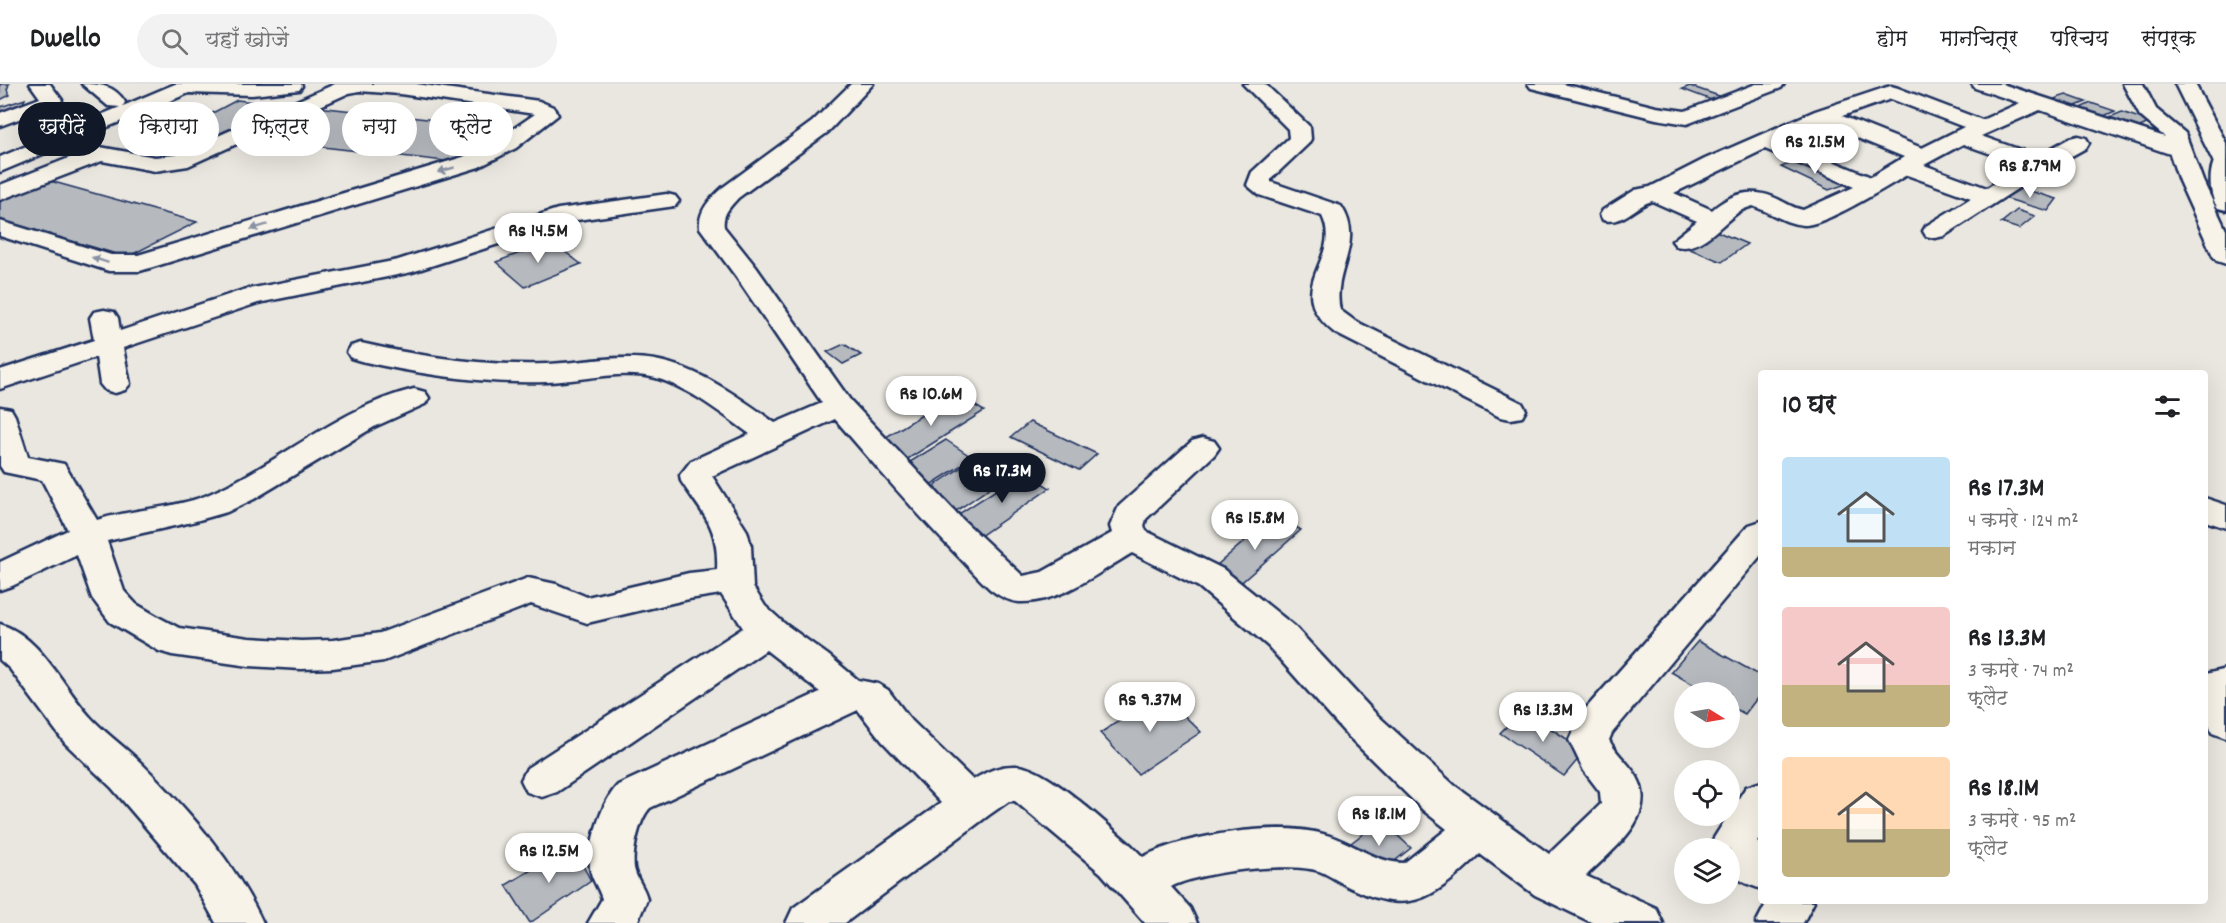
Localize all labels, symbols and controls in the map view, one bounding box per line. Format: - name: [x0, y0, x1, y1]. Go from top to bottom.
- search box: [137, 14, 557, 68]
- text: Dwello: [30, 21, 101, 61]
- icon: search: [158, 25, 191, 58]
- text: यहाँ खोजें: [206, 26, 289, 57]
- text: होम: [1876, 26, 1907, 56]
- text: मानचित्र: [1940, 26, 2018, 56]
- text: परिचय: [2051, 26, 2108, 56]
- text: संपर्क: [2141, 26, 2196, 56]
- chip: खरीदें: [18, 102, 106, 156]
- chip: किराया: [118, 102, 219, 156]
- chip: फ़िल्टर: [231, 102, 330, 156]
- chip: नया: [342, 102, 417, 156]
- chip: फ़्लैट: [429, 102, 513, 156]
- pin: Rs 21.5M: [1753, 124, 1877, 175]
- text: Rs 21.5M: [1785, 129, 1845, 157]
- pin: Rs 8.79M: [1968, 148, 2092, 199]
- text: Rs 8.79M: [1999, 153, 2061, 181]
- one-way arrow: [437, 166, 455, 175]
- pin: Rs 14.5M: [476, 213, 600, 264]
- text: Rs 14.5M: [508, 218, 568, 246]
- one-way arrow: [250, 223, 268, 232]
- one-way arrow: [91, 255, 109, 264]
- pin: Rs 10.6M: [869, 376, 993, 427]
- text: Rs 10.6M: [900, 381, 962, 409]
- text: 10 घर: [1782, 388, 1836, 425]
- icon: filters: [2151, 390, 2184, 423]
- pin: Rs 17.3M: [940, 453, 1064, 504]
- text: Rs 17.3M: [973, 458, 1031, 486]
- text: Rs 17.3M: [1968, 471, 2044, 508]
- icon: home: [1830, 481, 1902, 553]
- pin: Rs 15.8M: [1193, 500, 1317, 551]
- text: Rs 15.8M: [1225, 505, 1285, 533]
- text: 4 कमरे · 124 m²: [1968, 508, 2079, 536]
- text: मकान: [1968, 536, 2016, 564]
- text: Rs 13.3M: [1968, 621, 2046, 658]
- icon: home: [1830, 631, 1902, 703]
- text: 3 कमरे · 74 m²: [1968, 658, 2074, 686]
- pin: Rs 9.37M: [1088, 682, 1212, 733]
- north arrow: [1674, 682, 1740, 748]
- map controls: [1674, 682, 1740, 904]
- text: फ़्लैट: [1968, 686, 2008, 714]
- text: Rs 9.37M: [1118, 687, 1182, 715]
- pin: Rs 13.3M: [1481, 692, 1605, 743]
- text: Rs 13.3M: [1513, 697, 1573, 725]
- button: locate: [1674, 760, 1740, 826]
- text: Rs 18.1M: [1968, 771, 2039, 808]
- icon: home: [1830, 781, 1902, 853]
- pin: Rs 18.1M: [1317, 796, 1441, 847]
- text: Rs 18.1M: [1352, 801, 1406, 829]
- text: 3 कमरे · 95 m²: [1968, 808, 2076, 836]
- pin: Rs 12.5M: [487, 833, 611, 884]
- text: फ़्लैट: [1968, 836, 2008, 864]
- text: Rs 12.5M: [519, 838, 579, 866]
- button: layers: [1674, 838, 1740, 904]

